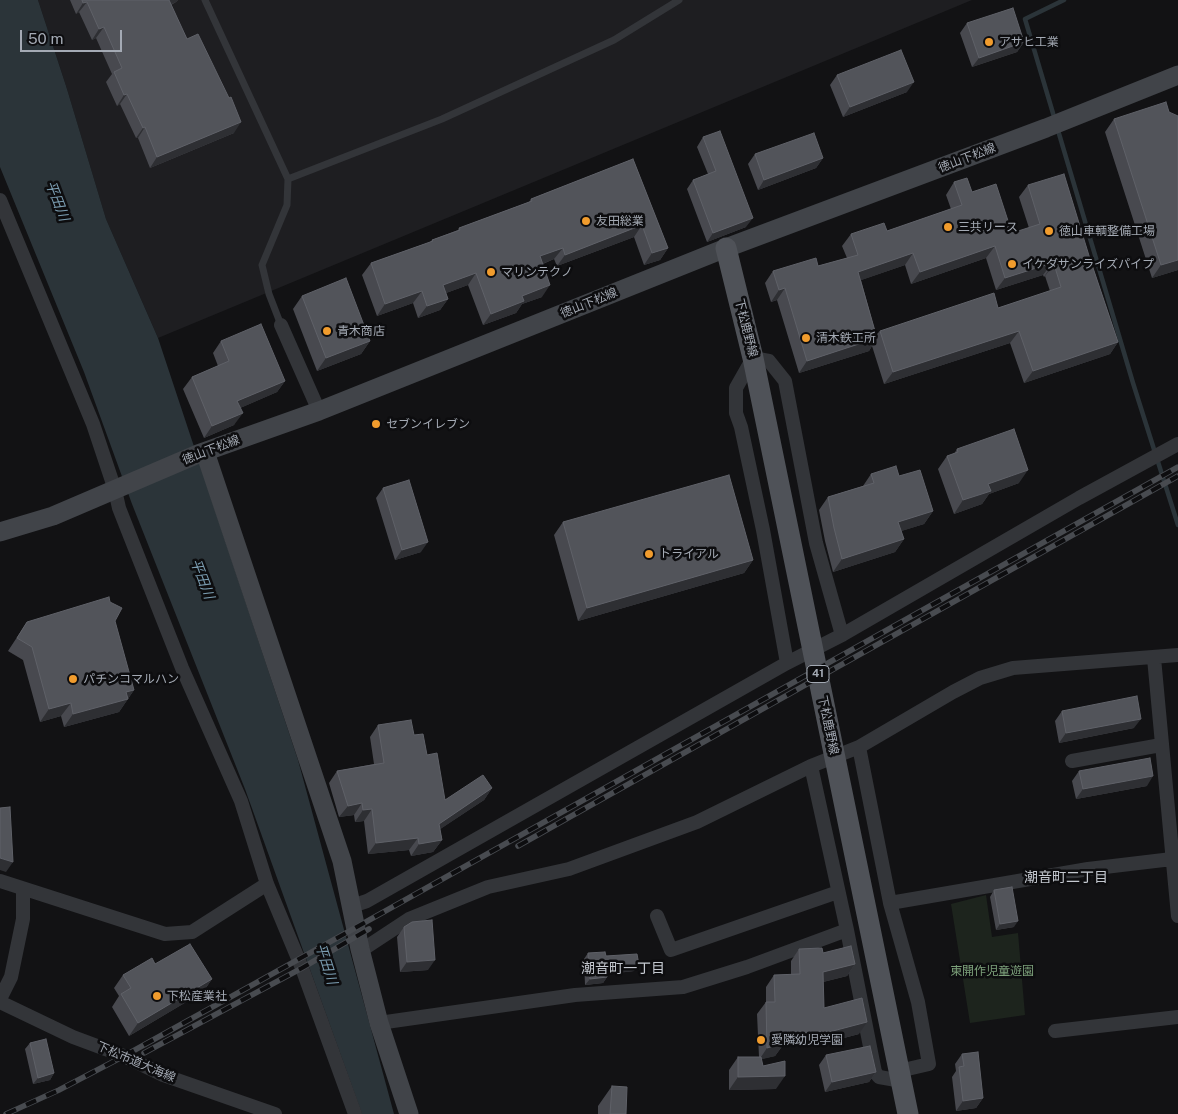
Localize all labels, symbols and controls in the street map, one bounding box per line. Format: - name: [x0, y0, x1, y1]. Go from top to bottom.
- scale bar: [22, 20, 125, 52]
- text: 50 m: [28, 30, 63, 47]
- place label: アサヒ工業: [999, 35, 1059, 49]
- marker: アサヒ工業: [983, 36, 995, 48]
- street label: 徳山下松線: [936, 141, 998, 175]
- water label: 平田川: [42, 178, 72, 224]
- place label: 友田総業: [596, 214, 644, 228]
- marker: 友田総業: [580, 215, 592, 227]
- place label: 三共リース: [958, 220, 1018, 234]
- marker: 三共リース: [942, 221, 954, 233]
- place label: 徳山車輌整備工場: [1059, 224, 1155, 238]
- marker: 徳山車輌整備工場: [1043, 225, 1055, 237]
- place label: イケダサンライズパイプ: [1022, 257, 1154, 271]
- marker: イケダサンライズパイプ: [1006, 258, 1018, 270]
- place label: マリンテクノ: [501, 265, 573, 279]
- marker: マリンテクノ: [485, 266, 497, 278]
- street label: 徳山下松線: [558, 285, 620, 321]
- street label: 下松鹿野線: [732, 297, 760, 359]
- place label: 青木商店: [337, 324, 385, 338]
- marker: 青木商店: [321, 325, 333, 337]
- place label: 清木鉄工所: [816, 331, 876, 345]
- marker: 清木鉄工所: [800, 332, 812, 344]
- place label: セブンイレブン: [386, 417, 470, 431]
- marker: セブンイレブン: [370, 418, 382, 430]
- street label: 徳山下松線: [180, 433, 242, 467]
- place label: トライアル: [659, 547, 719, 561]
- marker: トライアル: [643, 548, 655, 560]
- water label: 平田川: [187, 556, 217, 602]
- road number: 41: [807, 666, 829, 682]
- place label: パチンコマルハン: [83, 672, 179, 686]
- marker: パチンコマルハン: [67, 673, 79, 685]
- street label: 下松鹿野線: [815, 694, 841, 756]
- district label: 潮音町二丁目: [1024, 870, 1108, 886]
- water label: 平田川: [312, 941, 340, 987]
- district label: 潮音町一丁目: [581, 961, 665, 977]
- park label: 東開作児童遊園: [950, 964, 1034, 978]
- place label: 下松産業社: [167, 989, 227, 1003]
- marker: 下松産業社: [151, 990, 163, 1002]
- place label: 愛隣幼児学園: [771, 1033, 843, 1047]
- marker: 愛隣幼児学園: [755, 1034, 767, 1046]
- street label: 下松市道大海線: [95, 1039, 177, 1085]

